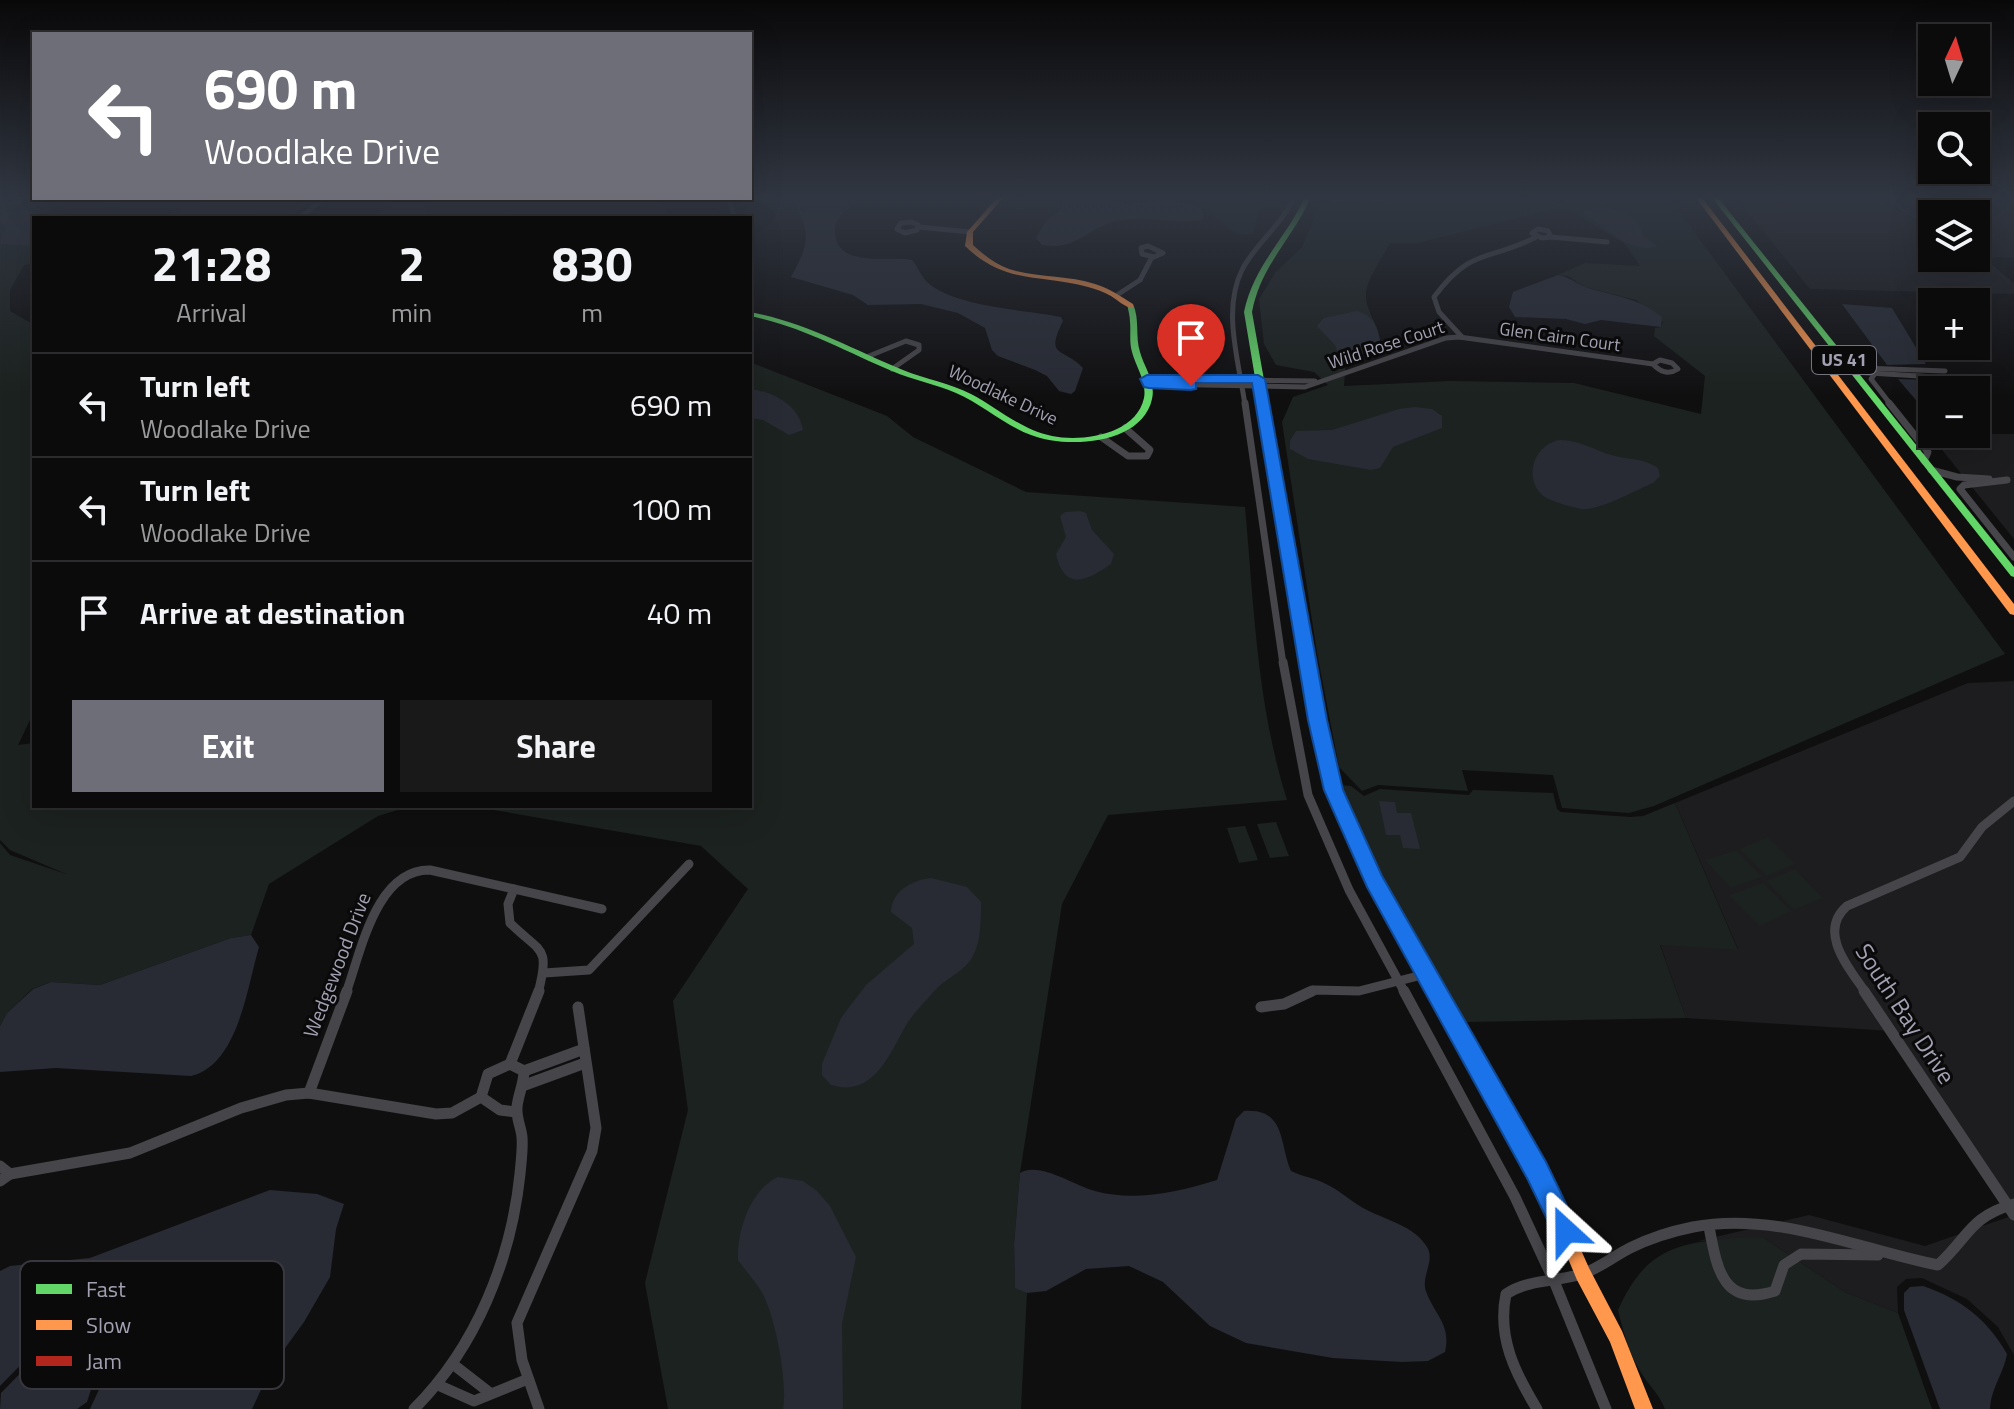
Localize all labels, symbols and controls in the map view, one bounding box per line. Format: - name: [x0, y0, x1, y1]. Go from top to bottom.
- north arrow: [1918, 24, 1990, 96]
- map controls: [1918, 24, 1990, 448]
- text: 690 m: [204, 46, 357, 131]
- icon: left: [72, 64, 176, 168]
- button: search: [1918, 112, 1990, 184]
- text: Woodlake Drive: [204, 123, 440, 178]
- button: layers: [1918, 200, 1990, 272]
- text: 21:28: [152, 227, 271, 300]
- text: 2: [398, 227, 425, 300]
- text: 830: [552, 227, 632, 300]
- button: +: [1918, 288, 1990, 360]
- text: Arrival: [176, 293, 247, 332]
- text: min: [391, 293, 432, 332]
- text: m: [581, 293, 603, 332]
- pin: [1157, 304, 1225, 386]
- street label: Wild Rose Court: [1324, 313, 1448, 376]
- street label: Glen Cairn Court: [1498, 315, 1623, 358]
- icon: arrive: [1169, 316, 1213, 360]
- road number: US 41: [1812, 346, 1876, 374]
- street label: Woodlake Drive: [944, 357, 1062, 432]
- text: Turn left: [140, 363, 250, 409]
- button: −: [1918, 376, 1990, 448]
- text: 690 m: [630, 382, 712, 428]
- icon: left: [72, 383, 116, 427]
- text: Woodlake Drive: [140, 409, 311, 448]
- text: Turn left: [140, 467, 250, 513]
- text: 100 m: [630, 486, 712, 532]
- icon: left: [72, 487, 116, 531]
- text: Woodlake Drive: [140, 513, 311, 552]
- text: Arrive at destination: [140, 590, 405, 636]
- text: 40 m: [647, 590, 712, 636]
- icon: arrive: [72, 591, 116, 635]
- button: Exit: [72, 700, 384, 792]
- button: Share: [400, 700, 712, 792]
- street label: Wedgewood Drive: [295, 888, 378, 1042]
- street label: South Bay Drive: [1847, 936, 1965, 1091]
- position arrow: [1524, 1189, 1608, 1273]
- legend: [20, 1261, 284, 1389]
- text: Fast: [86, 1272, 126, 1306]
- text: Slow: [86, 1308, 132, 1342]
- text: Jam: [86, 1344, 122, 1378]

